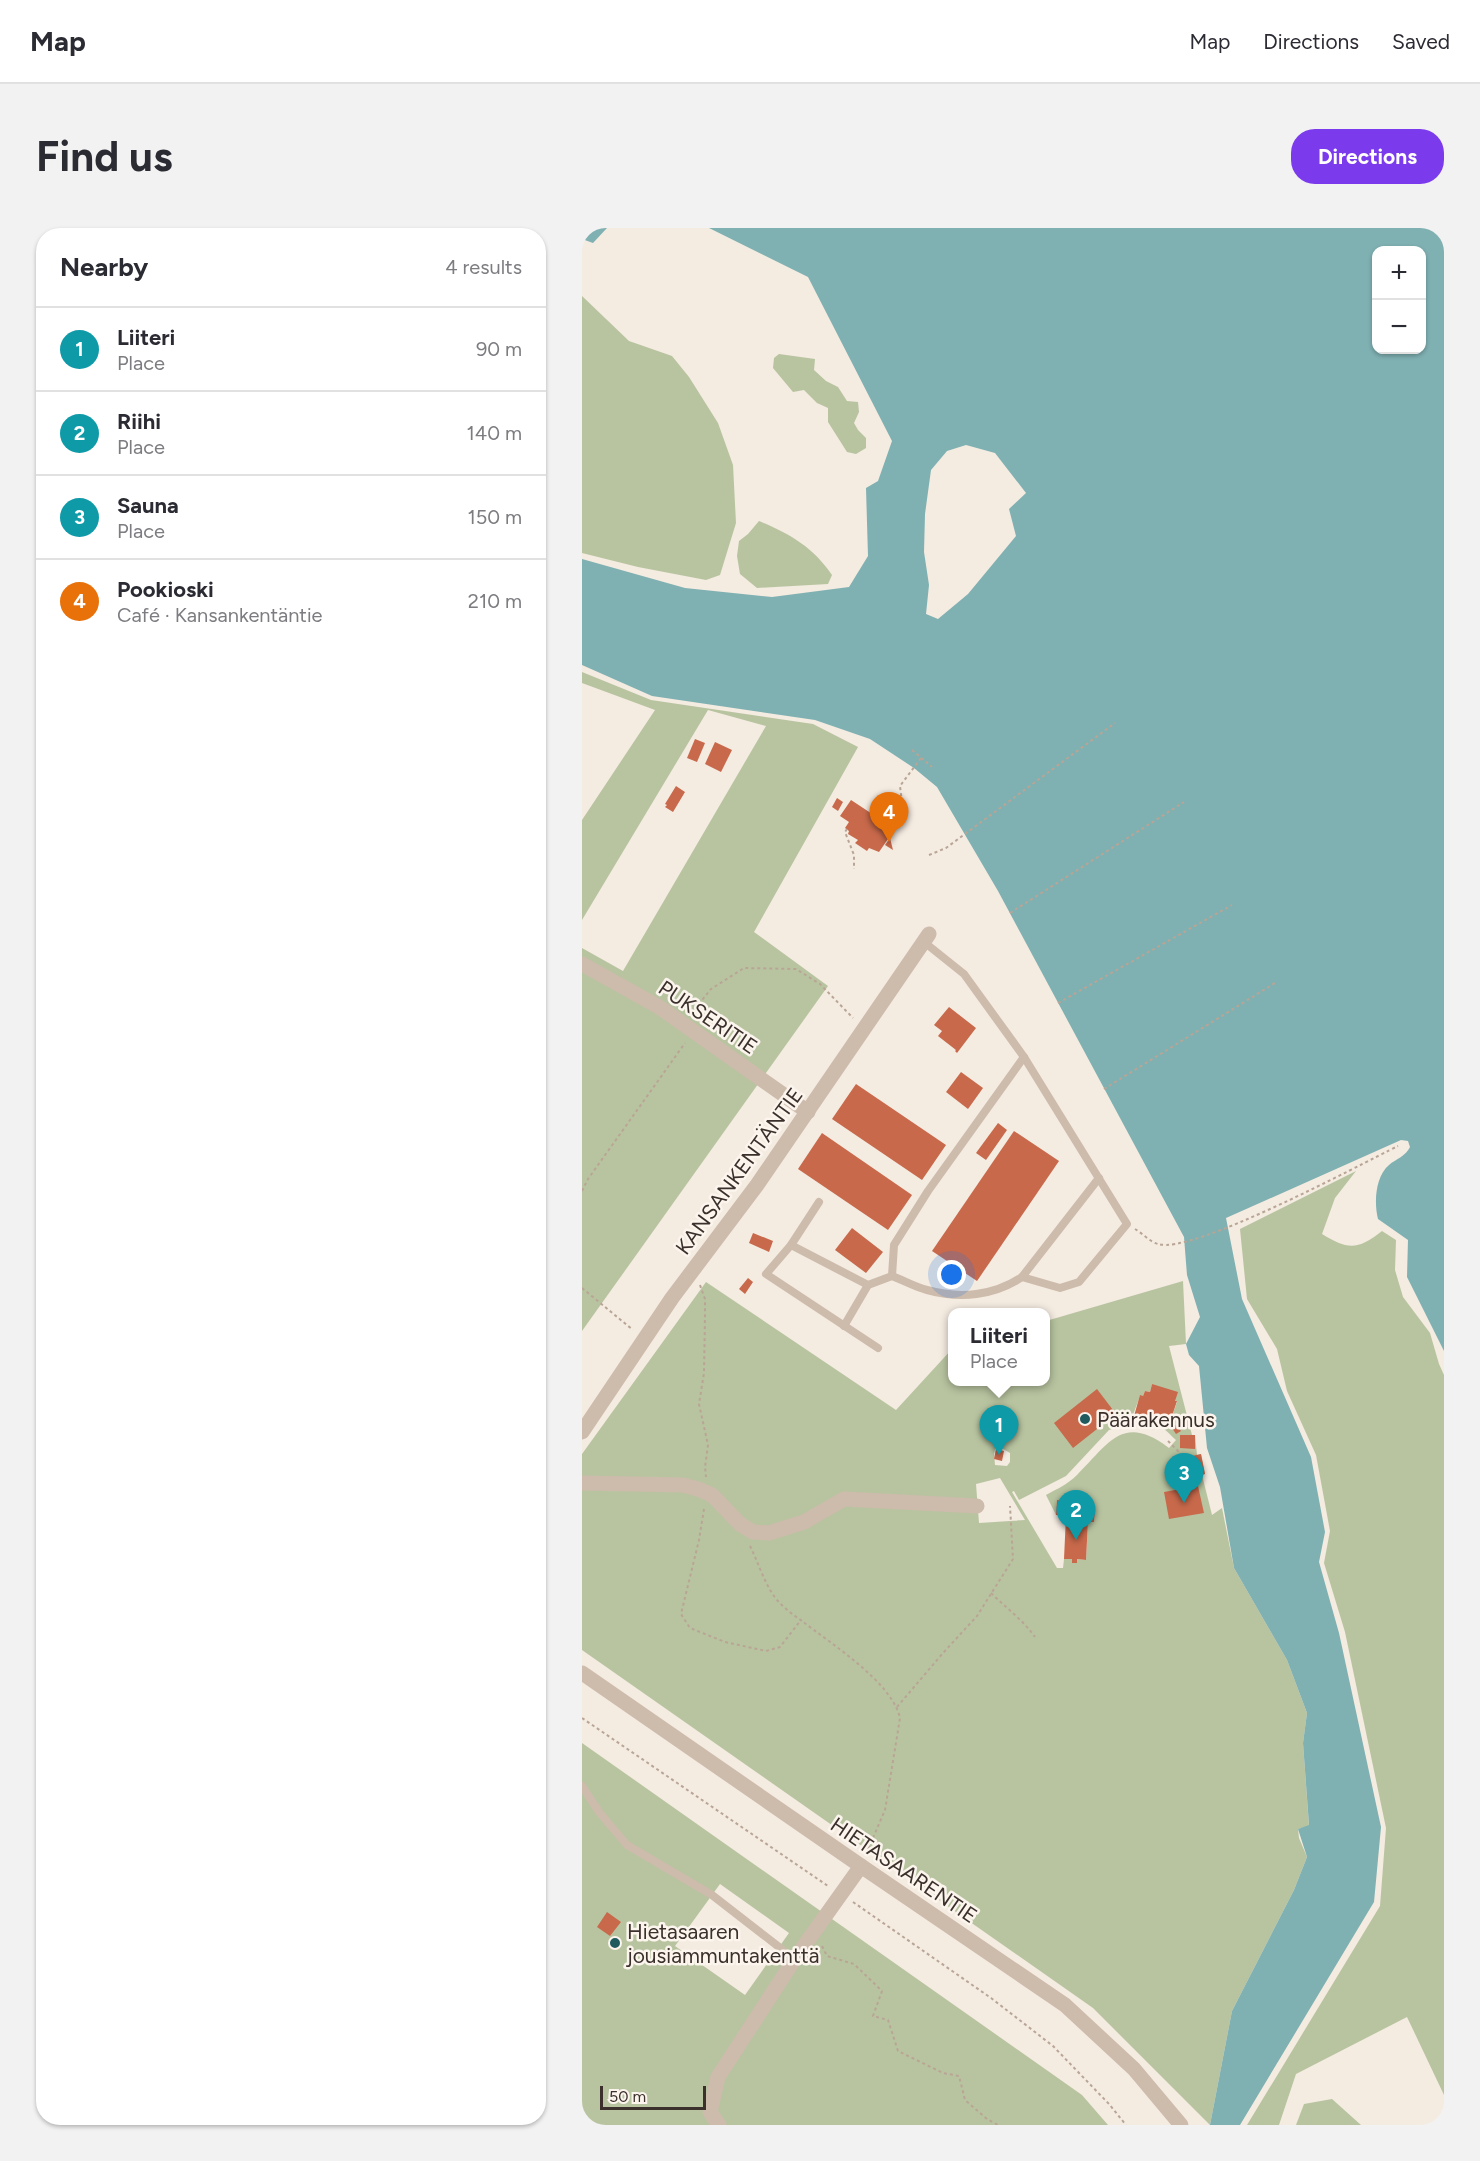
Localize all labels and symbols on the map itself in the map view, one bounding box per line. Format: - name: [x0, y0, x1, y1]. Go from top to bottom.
- pin: 4: [870, 792, 908, 842]
- street label: PUKSERITIE: [654, 975, 762, 1059]
- street label: KANSANKENTÄNTIE: [670, 1083, 808, 1259]
- your location: [937, 1260, 966, 1289]
- pin: 1: [980, 1406, 1018, 1455]
- place label: Päärakennus: [1097, 1407, 1215, 1432]
- marker: Päärakennus: [1078, 1412, 1092, 1426]
- pin: 3: [1164, 1454, 1204, 1503]
- pin: 2: [1056, 1490, 1096, 1540]
- street label: HIETASAARENTIE: [826, 1812, 982, 1928]
- place label: Hietasaaren jousiammuntakenttä: [625, 1919, 819, 1968]
- marker: Hietasaaren jousiammuntakenttä: [608, 1936, 622, 1950]
- scale bar: [600, 2083, 706, 2110]

